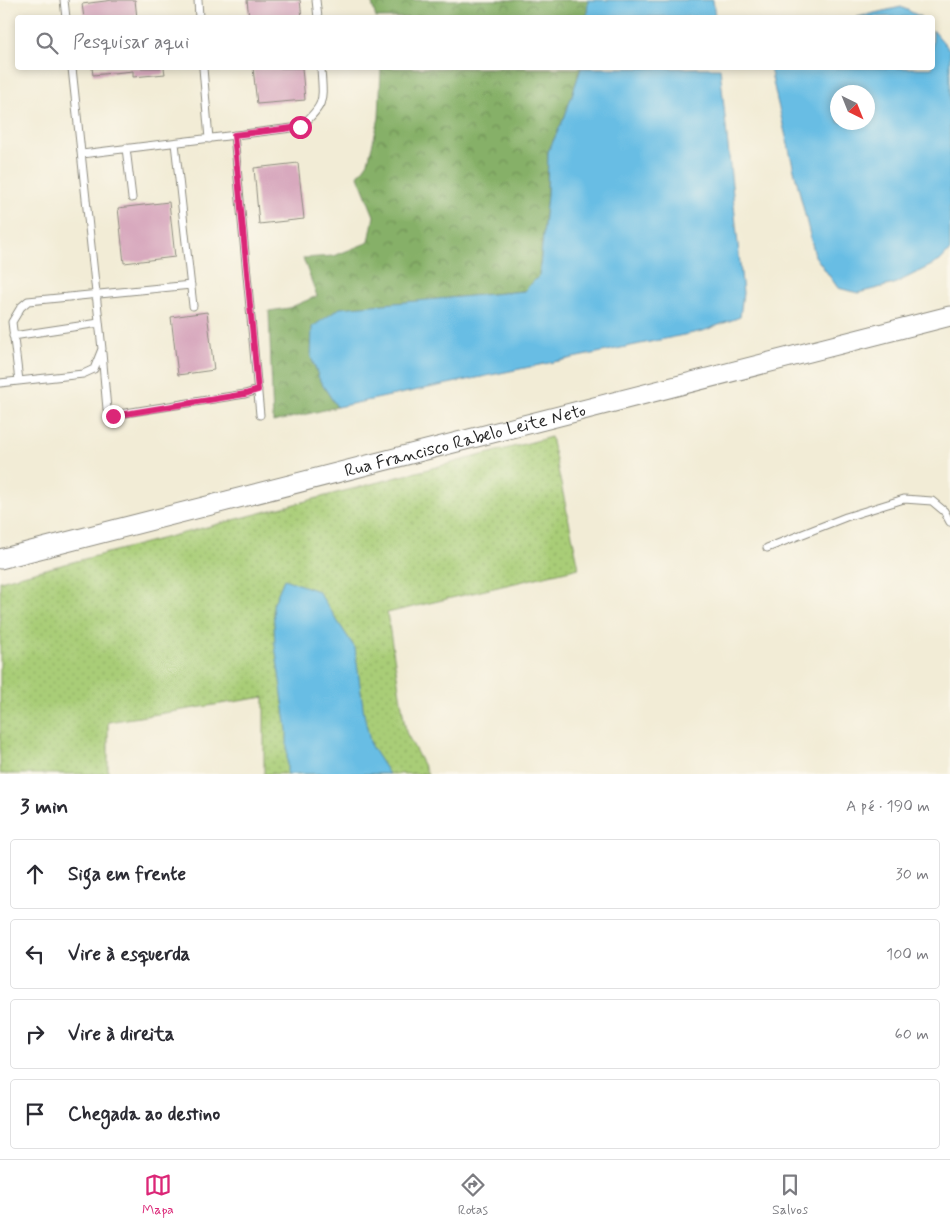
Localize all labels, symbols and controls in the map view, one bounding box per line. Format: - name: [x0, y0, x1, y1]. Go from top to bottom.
- search box: [15, 15, 935, 70]
- icon: search: [33, 29, 61, 57]
- text: Pesquisar aqui: [73, 30, 189, 55]
- north arrow: [830, 85, 875, 130]
- route start: [289, 116, 312, 139]
- street label: Rua Francisco Rabelo Leite Neto: [342, 399, 589, 483]
- route end: [102, 405, 125, 428]
- text: 3 min: [20, 793, 68, 821]
- text: A pé · 190 m: [846, 796, 930, 817]
- icon: ahead: [21, 860, 49, 888]
- text: Siga em frente: [68, 862, 186, 887]
- text: 30 m: [896, 864, 929, 885]
- icon: left: [21, 940, 49, 968]
- text: Vire à esquerda: [68, 942, 190, 967]
- text: 100 m: [886, 944, 929, 965]
- icon: right: [21, 1020, 49, 1048]
- text: Vire à direita: [68, 1022, 174, 1047]
- text: 60 m: [895, 1024, 929, 1045]
- icon: arrive: [21, 1100, 49, 1128]
- text: Chegada ao destino: [68, 1102, 220, 1127]
- tab: Mapa: [142, 1171, 174, 1219]
- tab: Rotas: [458, 1171, 488, 1219]
- tab: Salvos: [772, 1171, 808, 1219]

